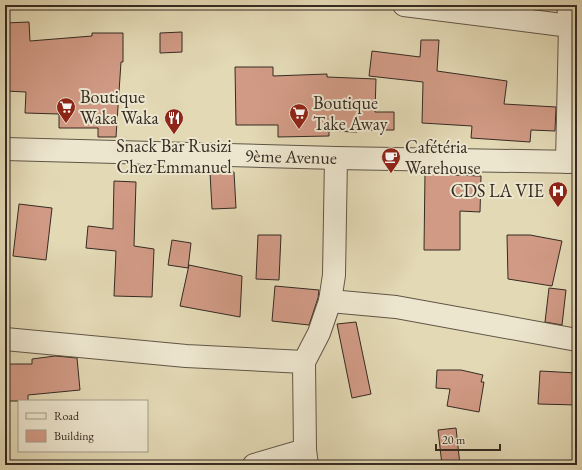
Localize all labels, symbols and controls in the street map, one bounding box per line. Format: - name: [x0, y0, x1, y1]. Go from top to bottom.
- place label: Boutique Waka Waka: [80, 85, 159, 129]
- place label: Boutique Take Away: [313, 91, 388, 135]
- supermarket icon: Boutique Waka Waka: [55, 96, 77, 124]
- supermarket icon: Boutique Take Away: [288, 102, 310, 130]
- restaurant icon: Snack Bar Rusizi Chez Emmanuel: [163, 107, 185, 135]
- place label: Snack Bar Rusizi Chez Emmanuel: [116, 134, 232, 178]
- place label: Cafétéria Warehouse: [405, 135, 480, 179]
- street label: 9ème Avenue: [245, 144, 337, 169]
- cafe icon: Cafétéria Warehouse: [380, 146, 402, 174]
- place label: CDS LA VIE: [451, 179, 544, 202]
- hospital icon: CDS LA VIE: [547, 180, 569, 208]
- legend: [18, 400, 148, 452]
- text: Road: [54, 408, 80, 424]
- scale bar: [436, 426, 500, 452]
- text: Building: [54, 428, 95, 444]
- text: 20 m: [442, 432, 466, 448]

